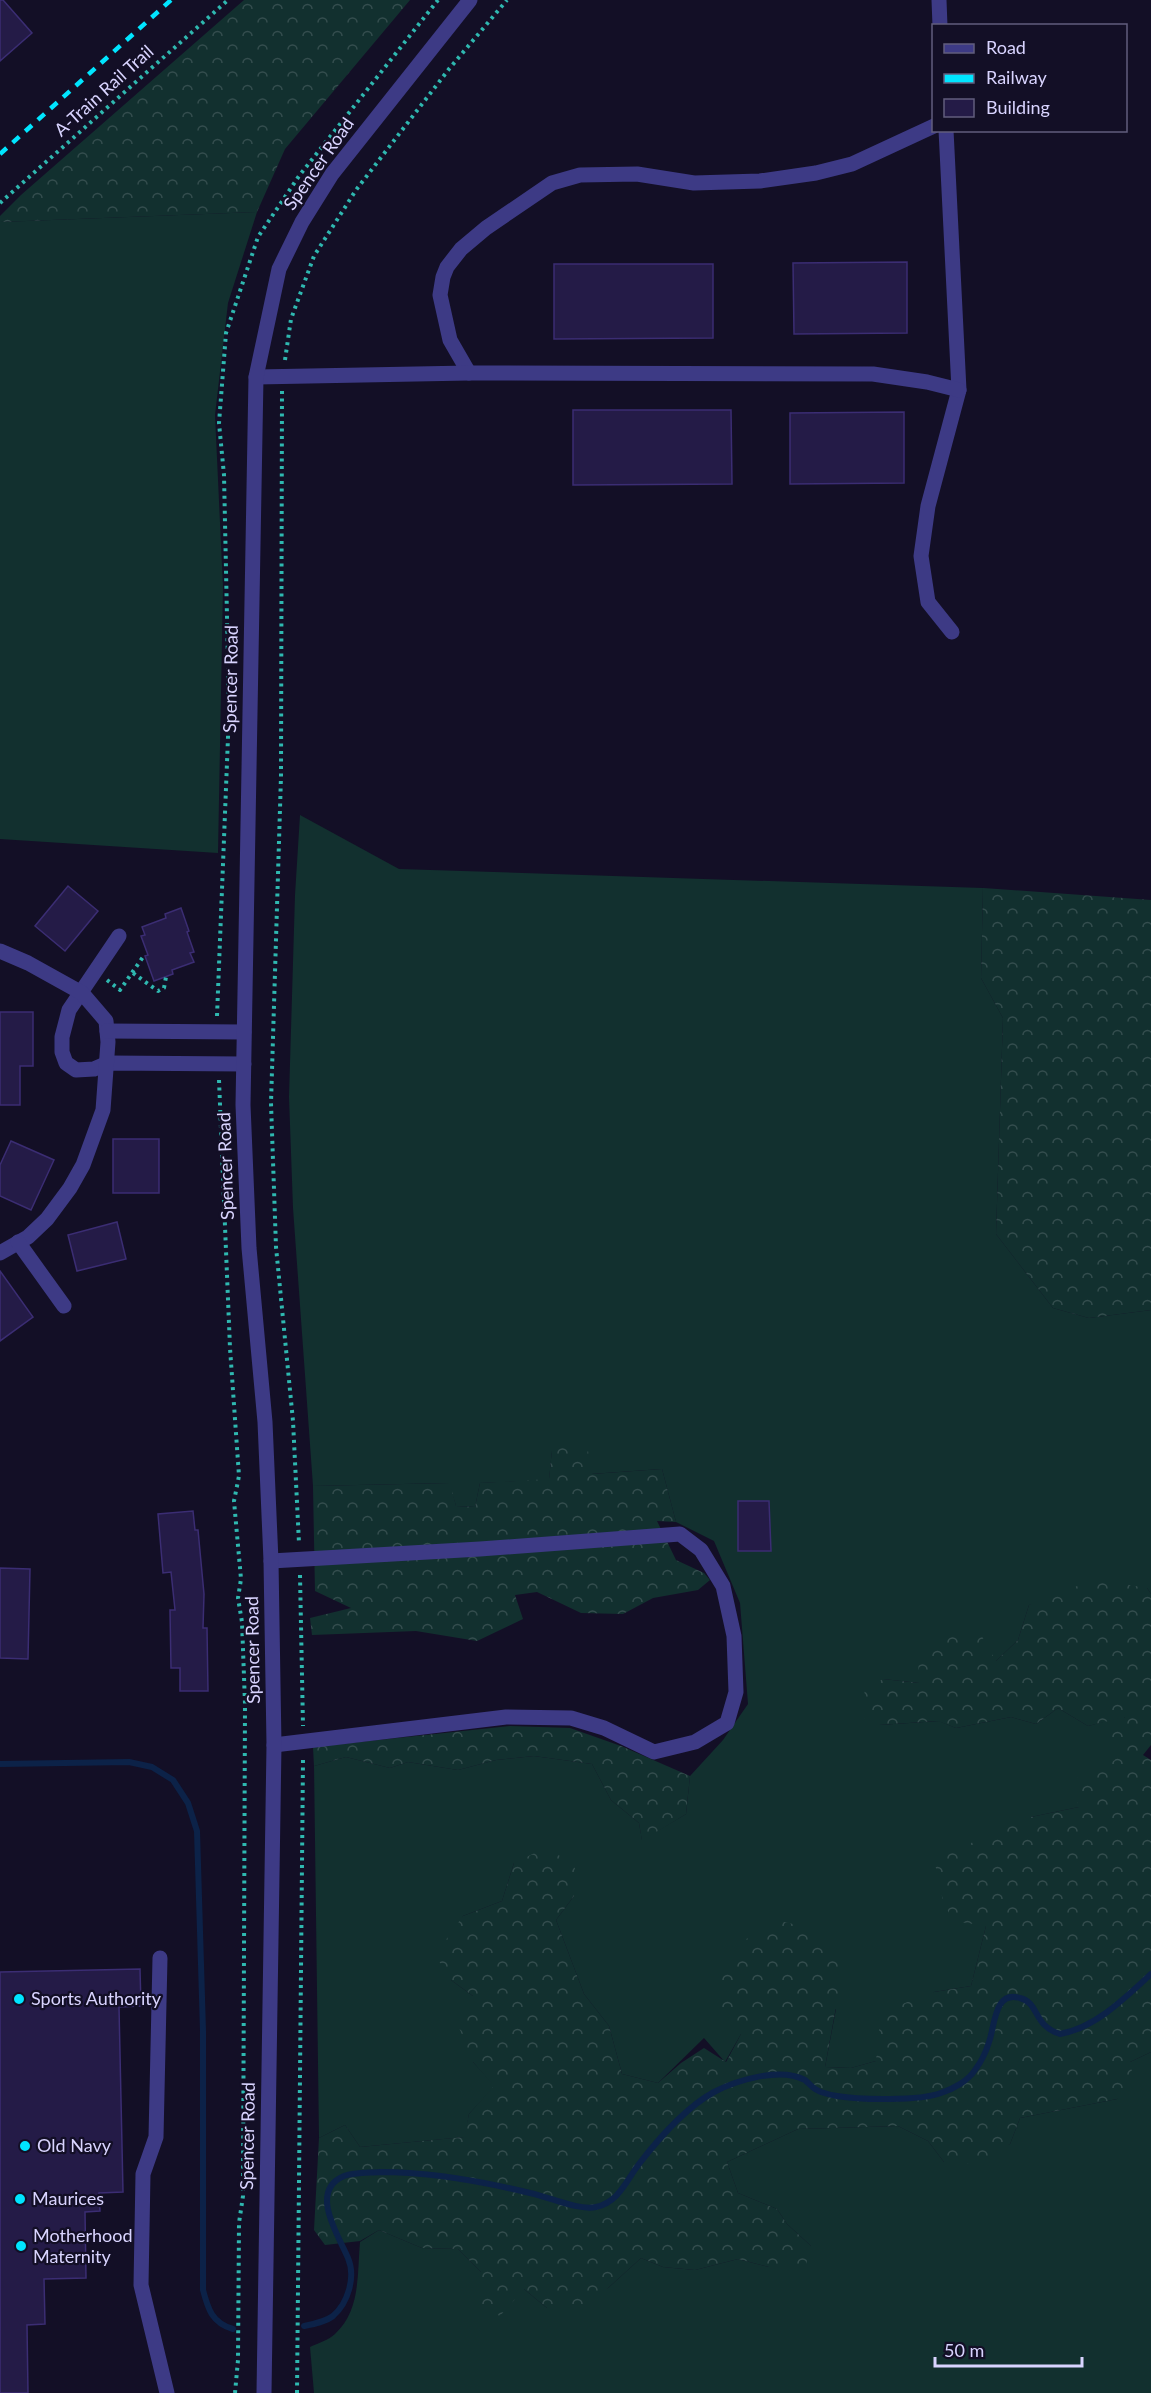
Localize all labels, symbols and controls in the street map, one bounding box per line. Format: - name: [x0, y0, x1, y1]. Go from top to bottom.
- legend: [932, 24, 1127, 132]
- text: Road: [986, 36, 1026, 58]
- street label: A-Train Rail Trail: [49, 40, 158, 141]
- text: Railway: [986, 66, 1047, 88]
- text: Building: [986, 96, 1050, 118]
- street label: Spencer Road: [278, 113, 358, 214]
- street label: Spencer Road: [218, 625, 242, 733]
- street label: Spencer Road: [212, 1112, 238, 1220]
- street label: Spencer Road: [240, 1596, 264, 1704]
- place label: Sports Authority: [31, 1987, 162, 2009]
- marker: Sports Authority: [12, 1992, 26, 2006]
- street label: Spencer Road: [235, 2082, 259, 2190]
- place label: Old Navy: [37, 2134, 112, 2156]
- marker: Old Navy: [18, 2139, 32, 2153]
- place label: Maurices: [32, 2187, 104, 2209]
- marker: Maurices: [13, 2192, 27, 2206]
- place label: Motherhood Maternity: [33, 2224, 133, 2267]
- marker: Motherhood Maternity: [14, 2239, 28, 2253]
- scale bar: [935, 2330, 1082, 2368]
- text: 50 m: [944, 2339, 984, 2361]

